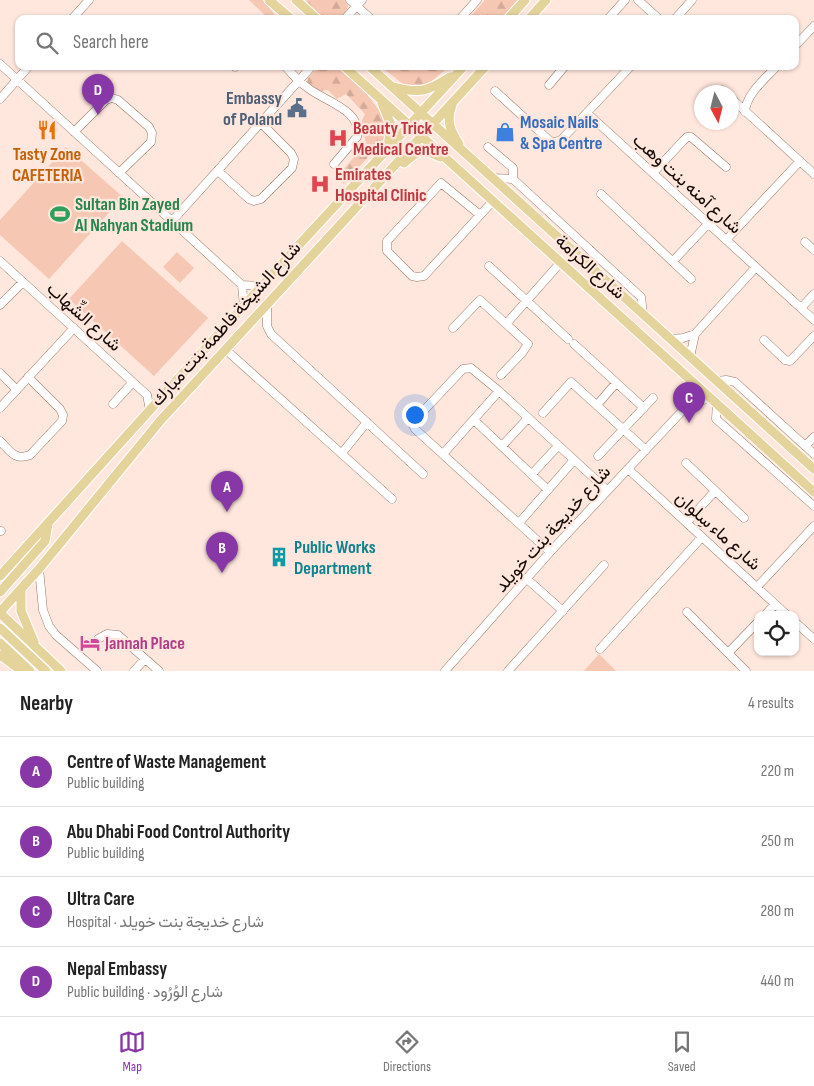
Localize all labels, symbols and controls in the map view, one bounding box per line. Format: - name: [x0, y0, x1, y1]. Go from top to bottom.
- search box: [15, 15, 799, 70]
- icon: search: [33, 29, 61, 57]
- text: Search here: [73, 31, 149, 54]
- pin: D: [82, 74, 114, 115]
- north arrow: [694, 85, 739, 130]
- place label: Embassy of Poland: [223, 88, 282, 130]
- public building icon: Embassy of Poland: [286, 97, 308, 119]
- place label: Mosaic Nails & Spa Centre: [520, 112, 602, 154]
- place label: Beauty Trick Medical Centre: [353, 118, 449, 160]
- restaurant icon: Tasty Zone CAFETERIA: [36, 119, 58, 141]
- shop icon: Mosaic Nails & Spa Centre: [494, 121, 516, 143]
- hospital icon: Beauty Trick Medical Centre: [327, 127, 349, 149]
- street label: شارع آمنه بنت وهب: [628, 130, 746, 239]
- place label: Tasty Zone CAFETERIA: [12, 144, 82, 186]
- place label: Emirates Hospital Clinic: [335, 164, 427, 206]
- hospital icon: Emirates Hospital Clinic: [309, 173, 331, 195]
- place label: Sultan Bin Zayed Al Nahyan Stadium: [74, 194, 193, 236]
- sports icon: Sultan Bin Zayed Al Nahyan Stadium: [49, 203, 71, 225]
- street label: شارع الكرامة: [550, 230, 629, 304]
- street label: شارع الشيخة فاطمة بنت مبارك: [147, 237, 306, 411]
- street label: شارع الشِّهاب: [42, 276, 128, 357]
- pin: C: [673, 382, 705, 423]
- your location: [402, 402, 428, 428]
- street label: شارع خديجة بنت خويلد: [491, 462, 616, 597]
- pin: A: [211, 471, 243, 512]
- street label: شارع ماء سِلوان: [670, 487, 765, 576]
- pin: B: [206, 532, 238, 573]
- place label: Public Works Department: [294, 537, 376, 579]
- building icon: Public Works Department: [268, 546, 290, 568]
- map controls: [754, 611, 799, 656]
- button: locate: [754, 611, 799, 656]
- hotel icon: Jannah Place: [79, 632, 101, 654]
- place label: Jannah Place: [104, 633, 185, 654]
- text: Nearby: [20, 691, 73, 716]
- text: 4 results: [748, 694, 794, 713]
- text: Centre of Waste Management: [67, 751, 266, 774]
- text: A: [32, 762, 40, 781]
- text: 220 m: [761, 762, 794, 781]
- text: Public building: [67, 774, 144, 793]
- text: Abu Dhabi Food Control Authority: [67, 821, 290, 844]
- text: B: [32, 832, 40, 851]
- text: 250 m: [761, 832, 794, 851]
- text: Public building: [67, 844, 144, 863]
- text: Ultra Care: [67, 888, 135, 911]
- text: C: [32, 902, 40, 921]
- text: 280 m: [760, 902, 794, 921]
- text: Hospital · شارع خديجة بنت خويلد: [67, 913, 264, 932]
- text: Nepal Embassy: [67, 958, 167, 981]
- text: D: [32, 972, 40, 991]
- text: 440 m: [761, 972, 794, 991]
- text: Public building · شارع الوُرُود: [67, 983, 223, 1002]
- tab: Map: [118, 1028, 146, 1075]
- tab: Directions: [383, 1028, 431, 1075]
- tab: Saved: [668, 1028, 696, 1075]

